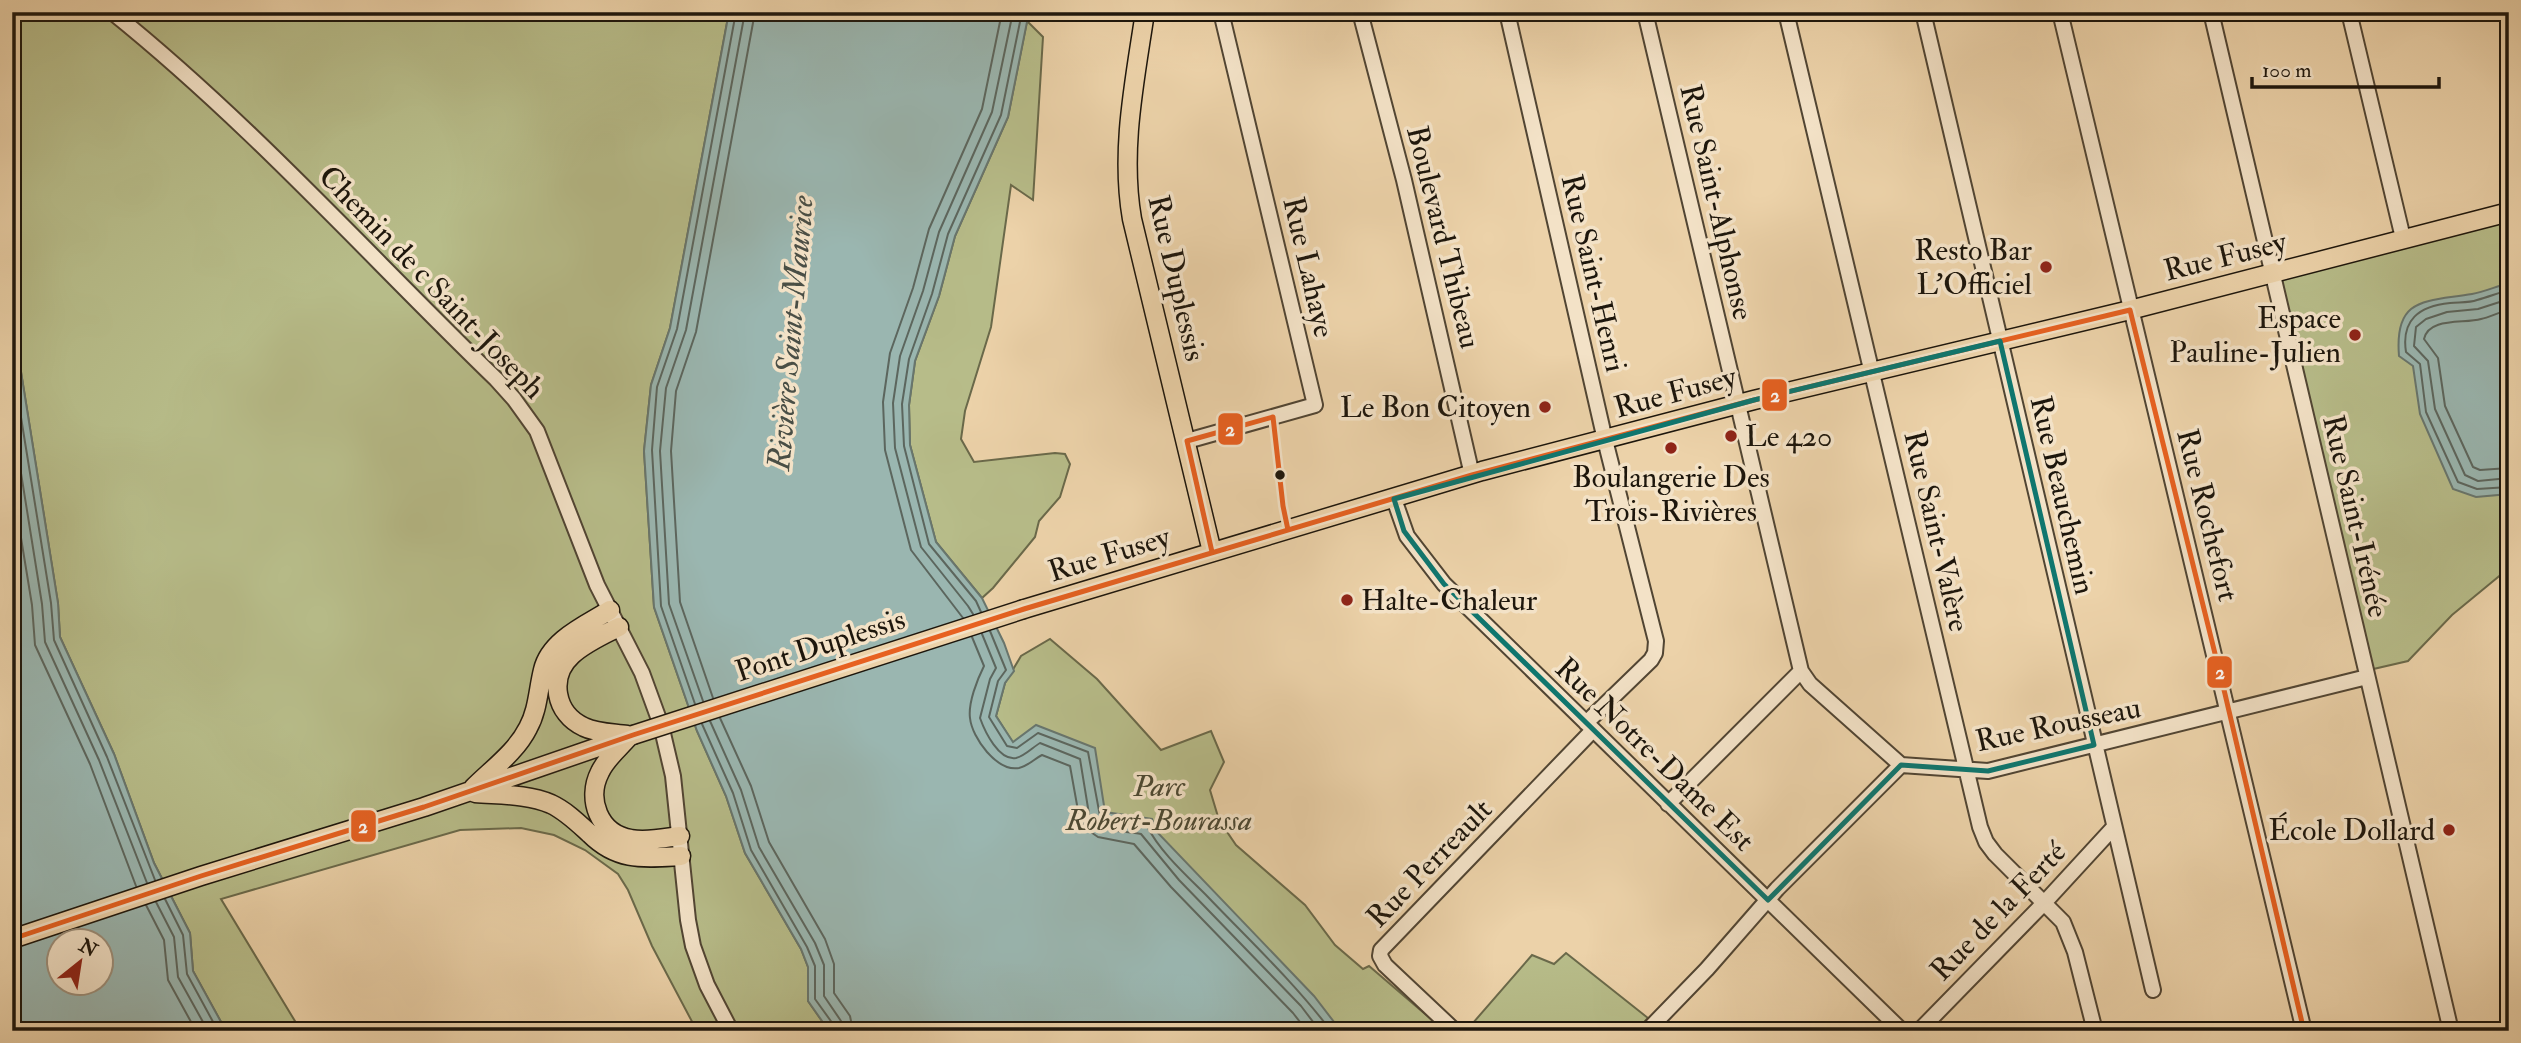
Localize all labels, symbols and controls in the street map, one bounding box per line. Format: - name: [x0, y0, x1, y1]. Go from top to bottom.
- scale bar: [2252, 46, 2439, 90]
- text: 100 m: [2262, 57, 2312, 84]
- street label: Rue Saint-Alphonse: [1671, 81, 1762, 323]
- street label: Boulevard Thibeau: [1398, 122, 1489, 352]
- street label: Chemin de c Saint-Joseph: [311, 158, 553, 407]
- street label: Rue Saint-Henri: [1553, 171, 1634, 376]
- street label: Rue Duplessis: [1139, 191, 1214, 365]
- street label: Rue Lahaye: [1274, 193, 1343, 341]
- water label: Rivière Saint-Maurice: [759, 194, 823, 473]
- street label: Rue Fusey: [2160, 223, 2291, 290]
- place label: Resto Bar L'Officiel: [1914, 232, 2032, 303]
- marker: Resto Bar L'Officiel: [2038, 259, 2054, 275]
- place label: Espace Pauline-Julien: [2169, 300, 2341, 371]
- marker: Espace Pauline-Julien: [2347, 327, 2363, 343]
- street label: Rue Fusey: [1610, 358, 1741, 427]
- line badge: 2: [1761, 378, 1788, 412]
- text: 2: [1770, 384, 1780, 408]
- place label: Le Bon Citoyen: [1340, 389, 1531, 426]
- street label: Rue Beauchemin: [2022, 392, 2103, 598]
- marker: Le Bon Citoyen: [1537, 399, 1553, 415]
- street label: Rue Saint-Irénée: [2314, 411, 2397, 621]
- line badge: 2: [1217, 412, 1244, 446]
- text: 2: [1225, 418, 1235, 442]
- place label: Le 420: [1745, 418, 1832, 455]
- street label: Rue Rochefort: [2168, 425, 2247, 605]
- street label: Rue Saint-Valère: [1895, 427, 1978, 635]
- marker: Le 420: [1723, 428, 1739, 444]
- marker: Boulangerie Des Trois-Rivières: [1663, 440, 1679, 456]
- place label: Boulangerie Des Trois-Rivières: [1572, 459, 1770, 530]
- unlabelled marker: [1273, 468, 1287, 482]
- street label: Rue Fusey: [1044, 518, 1175, 590]
- place label: Halte-Chaleur: [1361, 582, 1537, 619]
- marker: Halte-Chaleur: [1339, 592, 1355, 608]
- street label: Pont Duplessis: [731, 601, 910, 690]
- street label: Rue Notre-Dame Est: [1547, 650, 1762, 859]
- line badge: 2: [2206, 655, 2233, 689]
- text: 2: [2215, 661, 2225, 685]
- street label: Rue Rousseau: [1972, 689, 2144, 760]
- park label: Parc Robert-Bourassa: [1065, 768, 1252, 839]
- street label: Rue Perreault: [1359, 791, 1500, 935]
- line badge: 2: [350, 809, 377, 843]
- place label: École Dollard: [2268, 811, 2435, 849]
- text: 2: [358, 815, 368, 839]
- marker: École Dollard: [2441, 822, 2457, 838]
- street label: Rue de la Ferté: [1923, 834, 2074, 989]
- north arrow: [46, 928, 116, 998]
- text: N: [74, 933, 102, 963]

